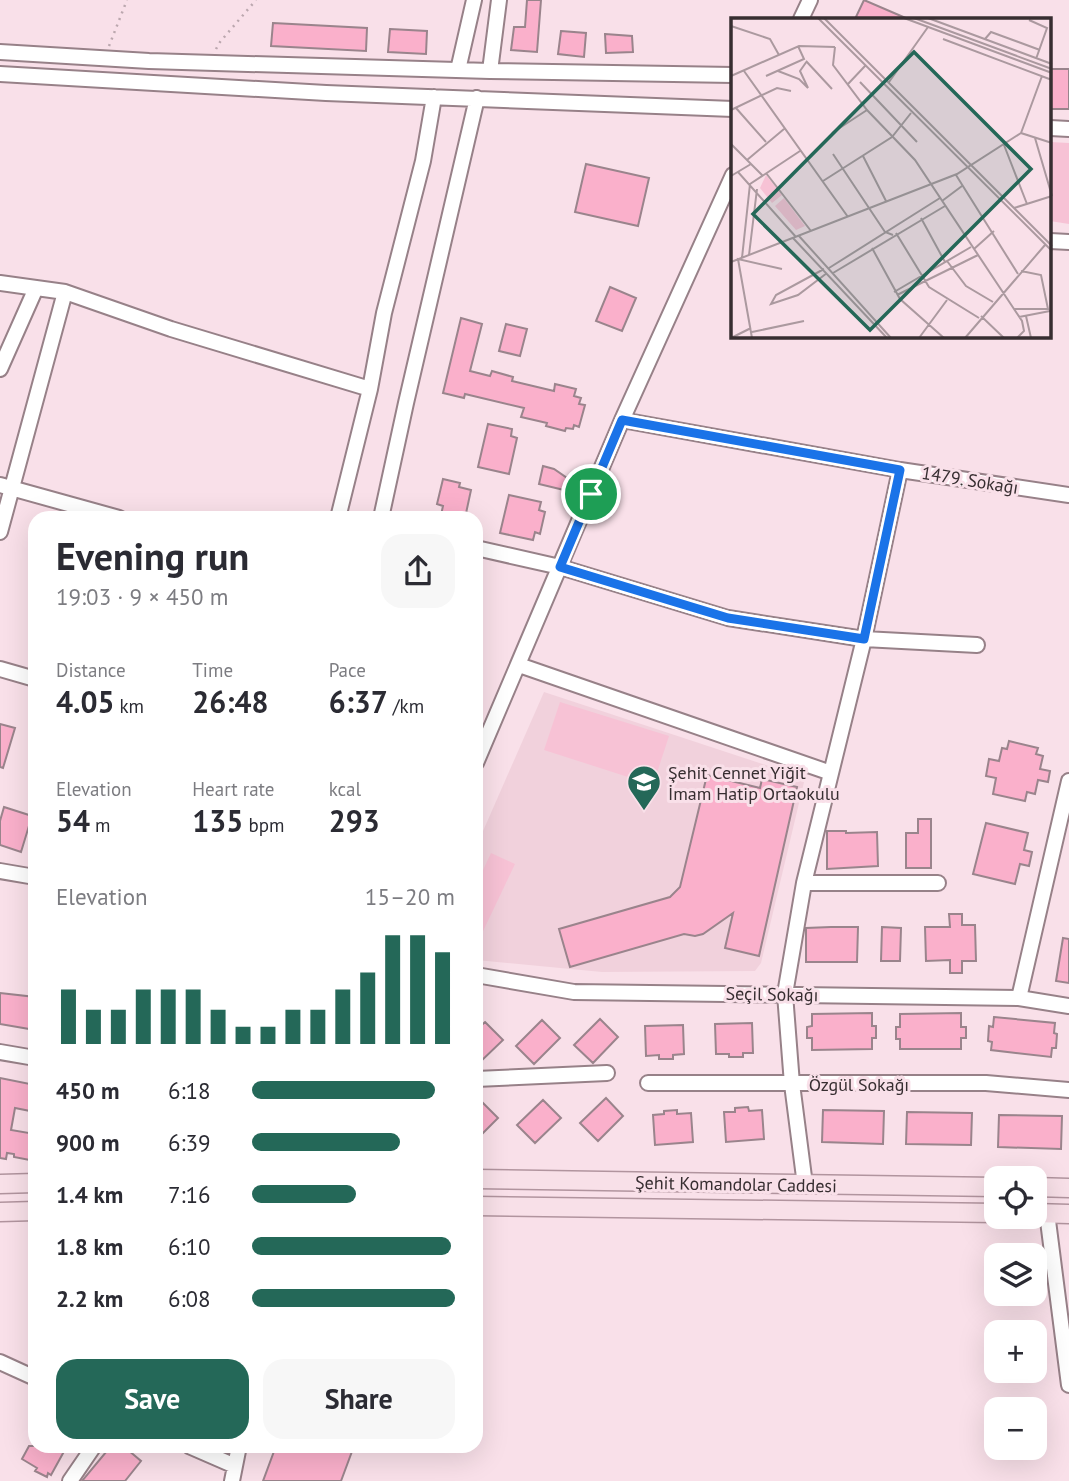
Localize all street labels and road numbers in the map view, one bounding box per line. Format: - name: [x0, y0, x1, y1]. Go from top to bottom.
- street label: 1479. Sokağı: [920, 461, 1020, 499]
- street label: Seçil Sokağı: [725, 982, 819, 1006]
- street label: Özgül Sokağı: [809, 1073, 909, 1096]
- street label: Şehit Komandolar Caddesi: [635, 1171, 837, 1197]

